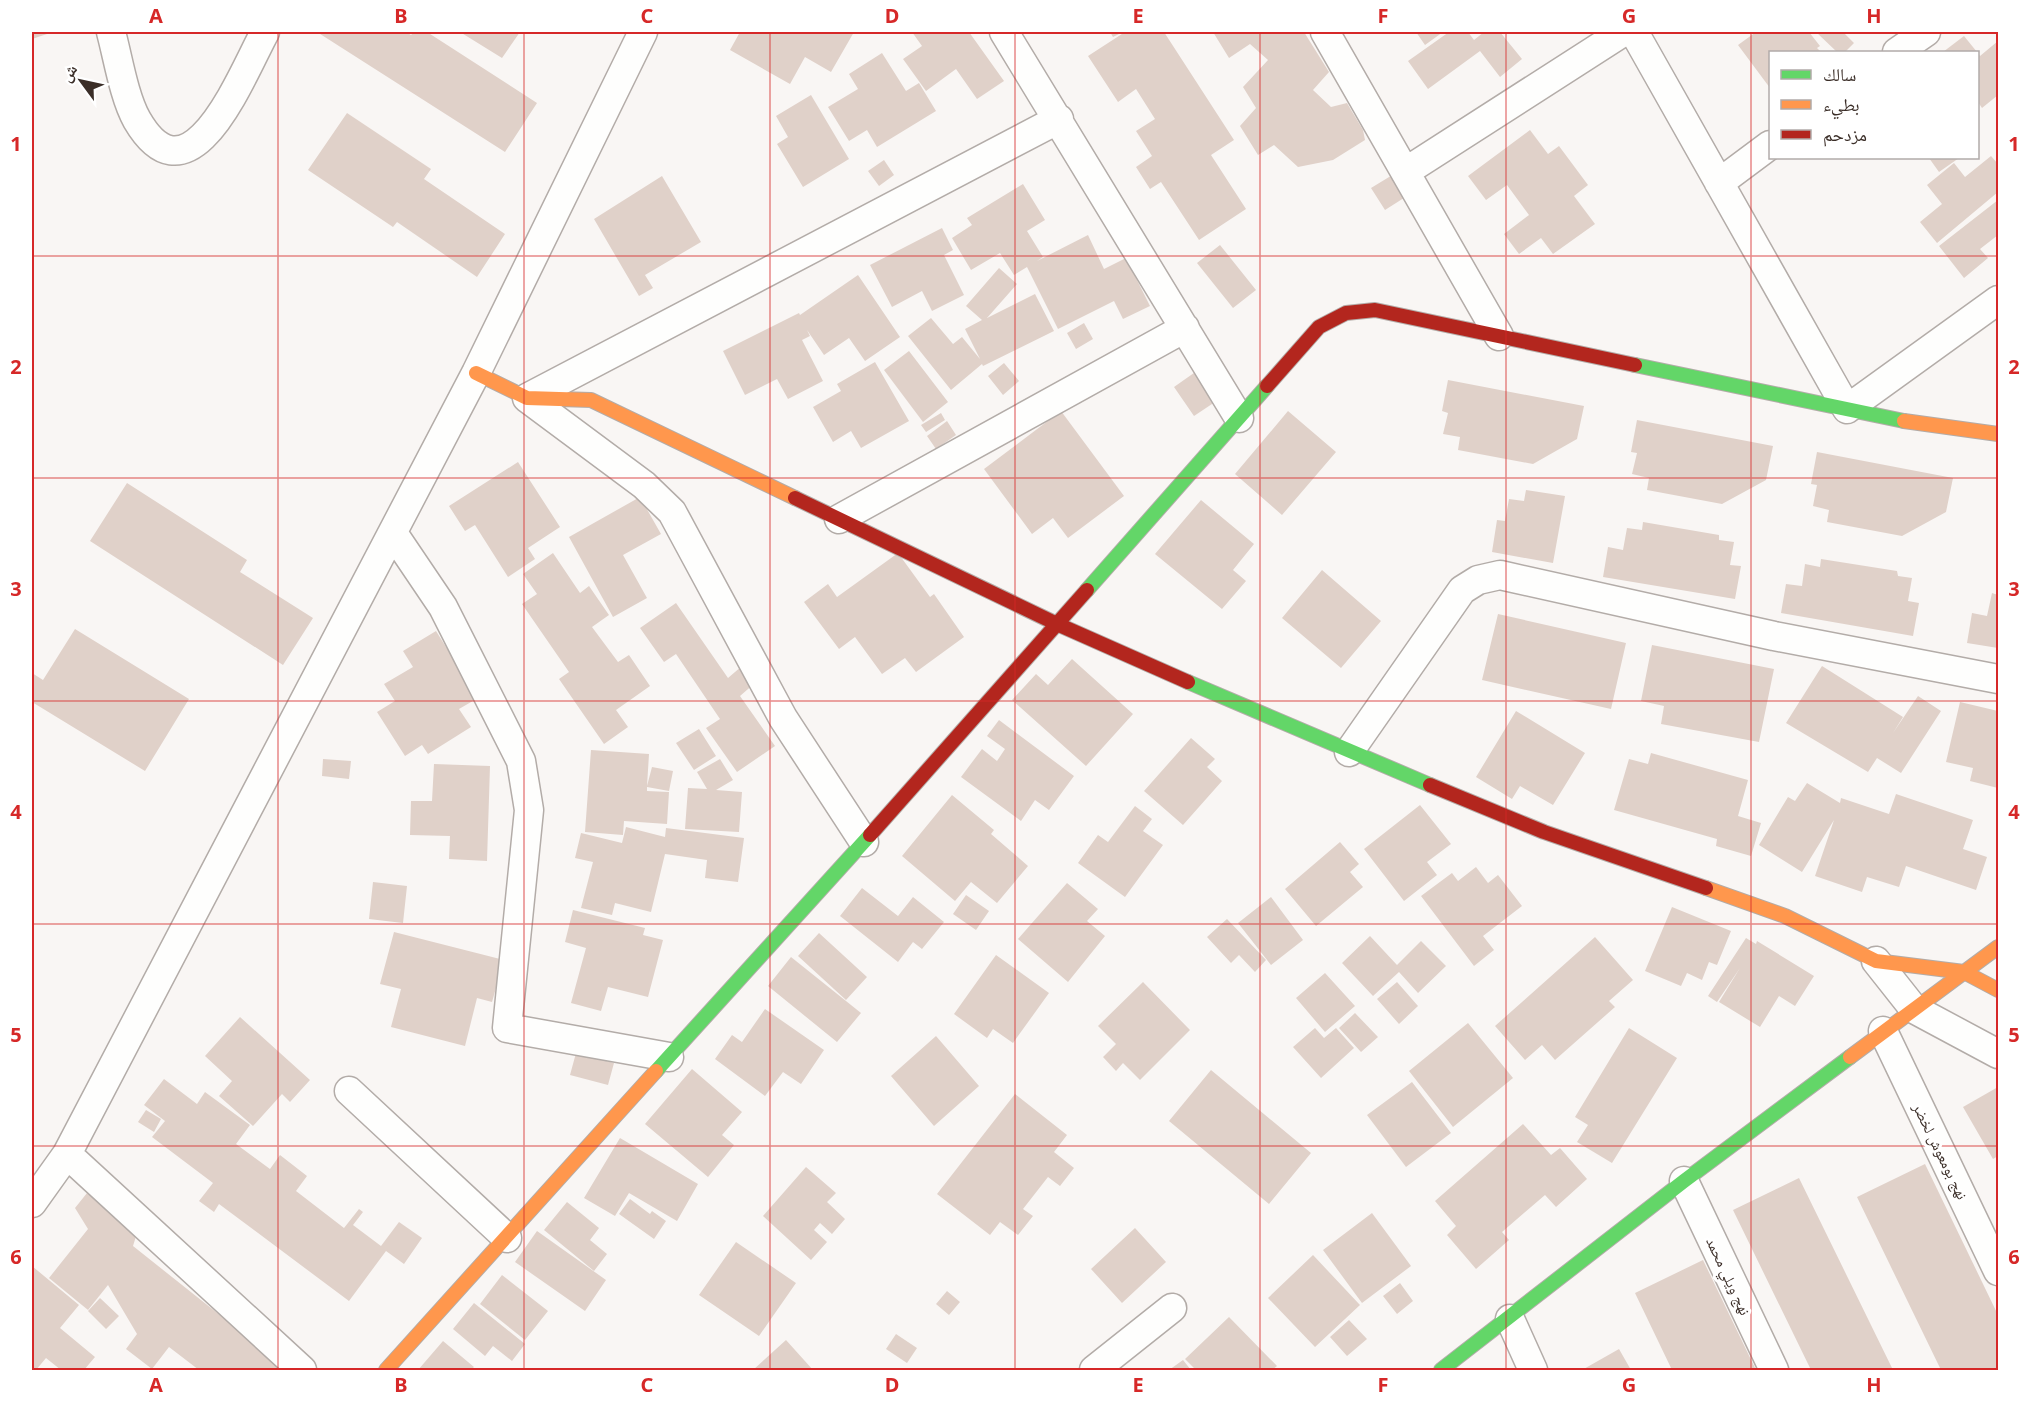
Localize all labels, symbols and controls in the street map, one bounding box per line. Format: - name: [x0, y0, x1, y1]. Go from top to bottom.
- text: A: [149, 2, 163, 29]
- text: B: [394, 2, 408, 29]
- text: C: [641, 2, 654, 29]
- text: D: [885, 2, 899, 29]
- text: E: [1132, 2, 1144, 29]
- text: F: [1378, 2, 1388, 29]
- text: G: [1622, 2, 1636, 29]
- text: H: [1866, 2, 1882, 29]
- north arrow: [51, 51, 111, 111]
- legend: [1769, 51, 1979, 159]
- text: ش: [55, 60, 82, 86]
- text: سالك: [1823, 62, 1856, 86]
- text: بطيء: [1823, 92, 1860, 120]
- text: مزدحم: [1823, 122, 1867, 147]
- text: 1: [10, 130, 22, 157]
- text: 1: [2008, 130, 2020, 157]
- text: 2: [10, 353, 22, 380]
- text: 2: [2008, 353, 2020, 380]
- text: 3: [10, 575, 22, 602]
- text: 3: [2008, 575, 2020, 602]
- text: 4: [10, 798, 22, 825]
- text: 4: [2008, 798, 2020, 825]
- text: 5: [10, 1021, 22, 1048]
- text: 5: [2008, 1021, 2020, 1048]
- street label: نهج بومعوش لخضر: [1908, 1099, 1973, 1203]
- street label: نهج ويلي محمد: [1700, 1234, 1756, 1319]
- text: 6: [10, 1243, 22, 1270]
- text: 6: [2008, 1243, 2020, 1270]
- text: A: [149, 1371, 163, 1398]
- text: B: [394, 1371, 408, 1398]
- text: C: [641, 1371, 654, 1398]
- text: D: [885, 1371, 899, 1398]
- text: E: [1132, 1371, 1144, 1398]
- text: F: [1378, 1371, 1388, 1398]
- text: G: [1622, 1371, 1636, 1398]
- text: H: [1866, 1371, 1882, 1398]

